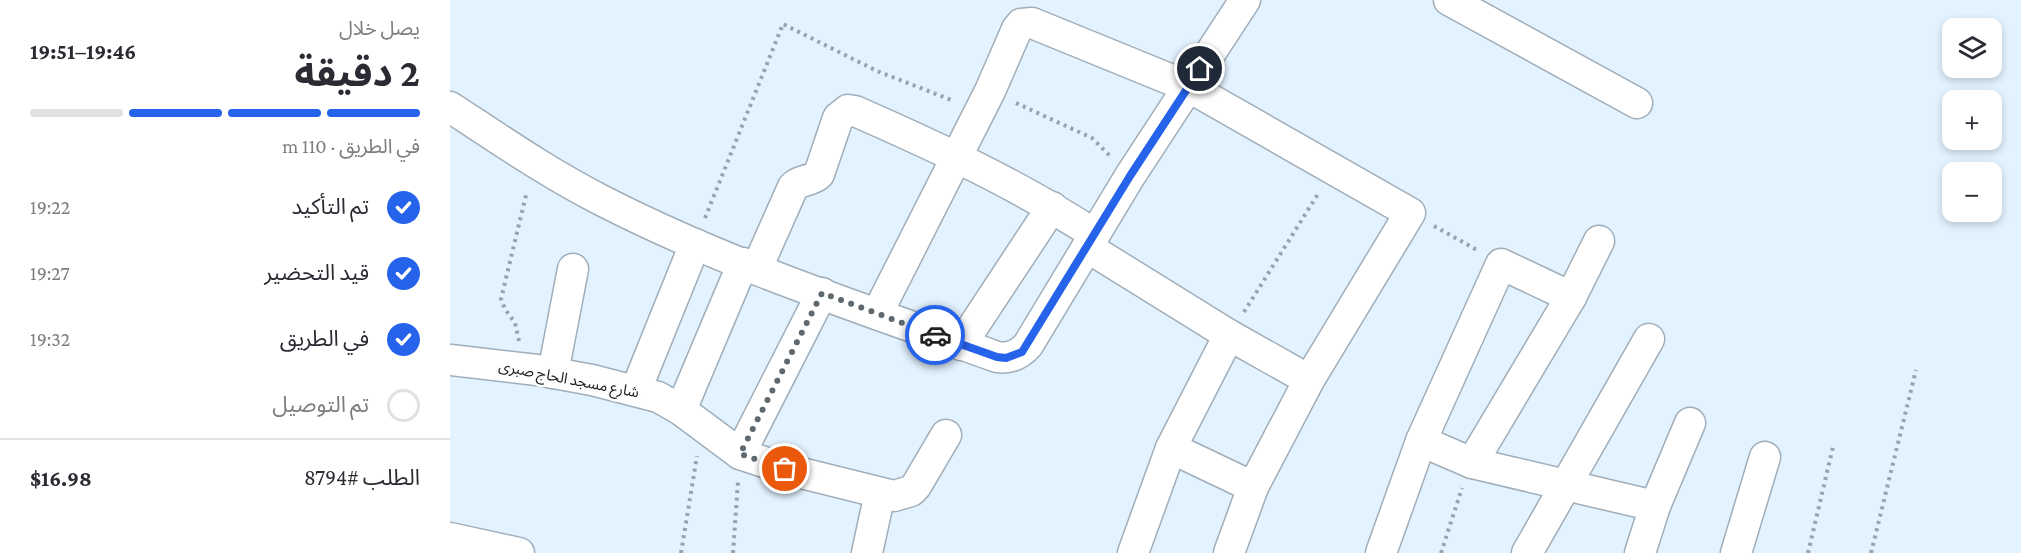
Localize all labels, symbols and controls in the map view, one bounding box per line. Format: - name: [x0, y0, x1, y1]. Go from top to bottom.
- text: يصل خلال: [339, 17, 420, 39]
- map controls: [1942, 18, 2002, 222]
- button: layers: [1942, 18, 2002, 78]
- text: 19:46–19:51: [30, 39, 136, 64]
- pin: [1174, 43, 1225, 94]
- text: 2 دقيقة: [294, 51, 420, 94]
- icon: home: [1183, 52, 1216, 85]
- button: +: [1942, 90, 2002, 150]
- text: في الطريق · 110 m: [282, 135, 420, 157]
- button: −: [1942, 162, 2002, 222]
- icon: check: [387, 191, 420, 224]
- text: تم التأكيد: [291, 194, 369, 219]
- text: 19:22: [30, 196, 70, 218]
- icon: check: [387, 257, 420, 290]
- text: قيد التحضير: [264, 260, 369, 285]
- text: 19:27: [30, 262, 70, 284]
- courier: [905, 305, 965, 365]
- icon: car: [919, 319, 952, 352]
- icon: check: [387, 323, 420, 356]
- text: في الطريق: [280, 326, 369, 351]
- text: 19:32: [30, 328, 70, 350]
- street label: شارع مسجد الحاج صبرى: [497, 358, 641, 404]
- text: تم التوصيل: [272, 392, 369, 417]
- pin: [759, 443, 810, 494]
- icon: bag: [768, 452, 801, 485]
- text: الطلب #8794: [304, 465, 420, 490]
- text: $16.98: [30, 466, 92, 491]

